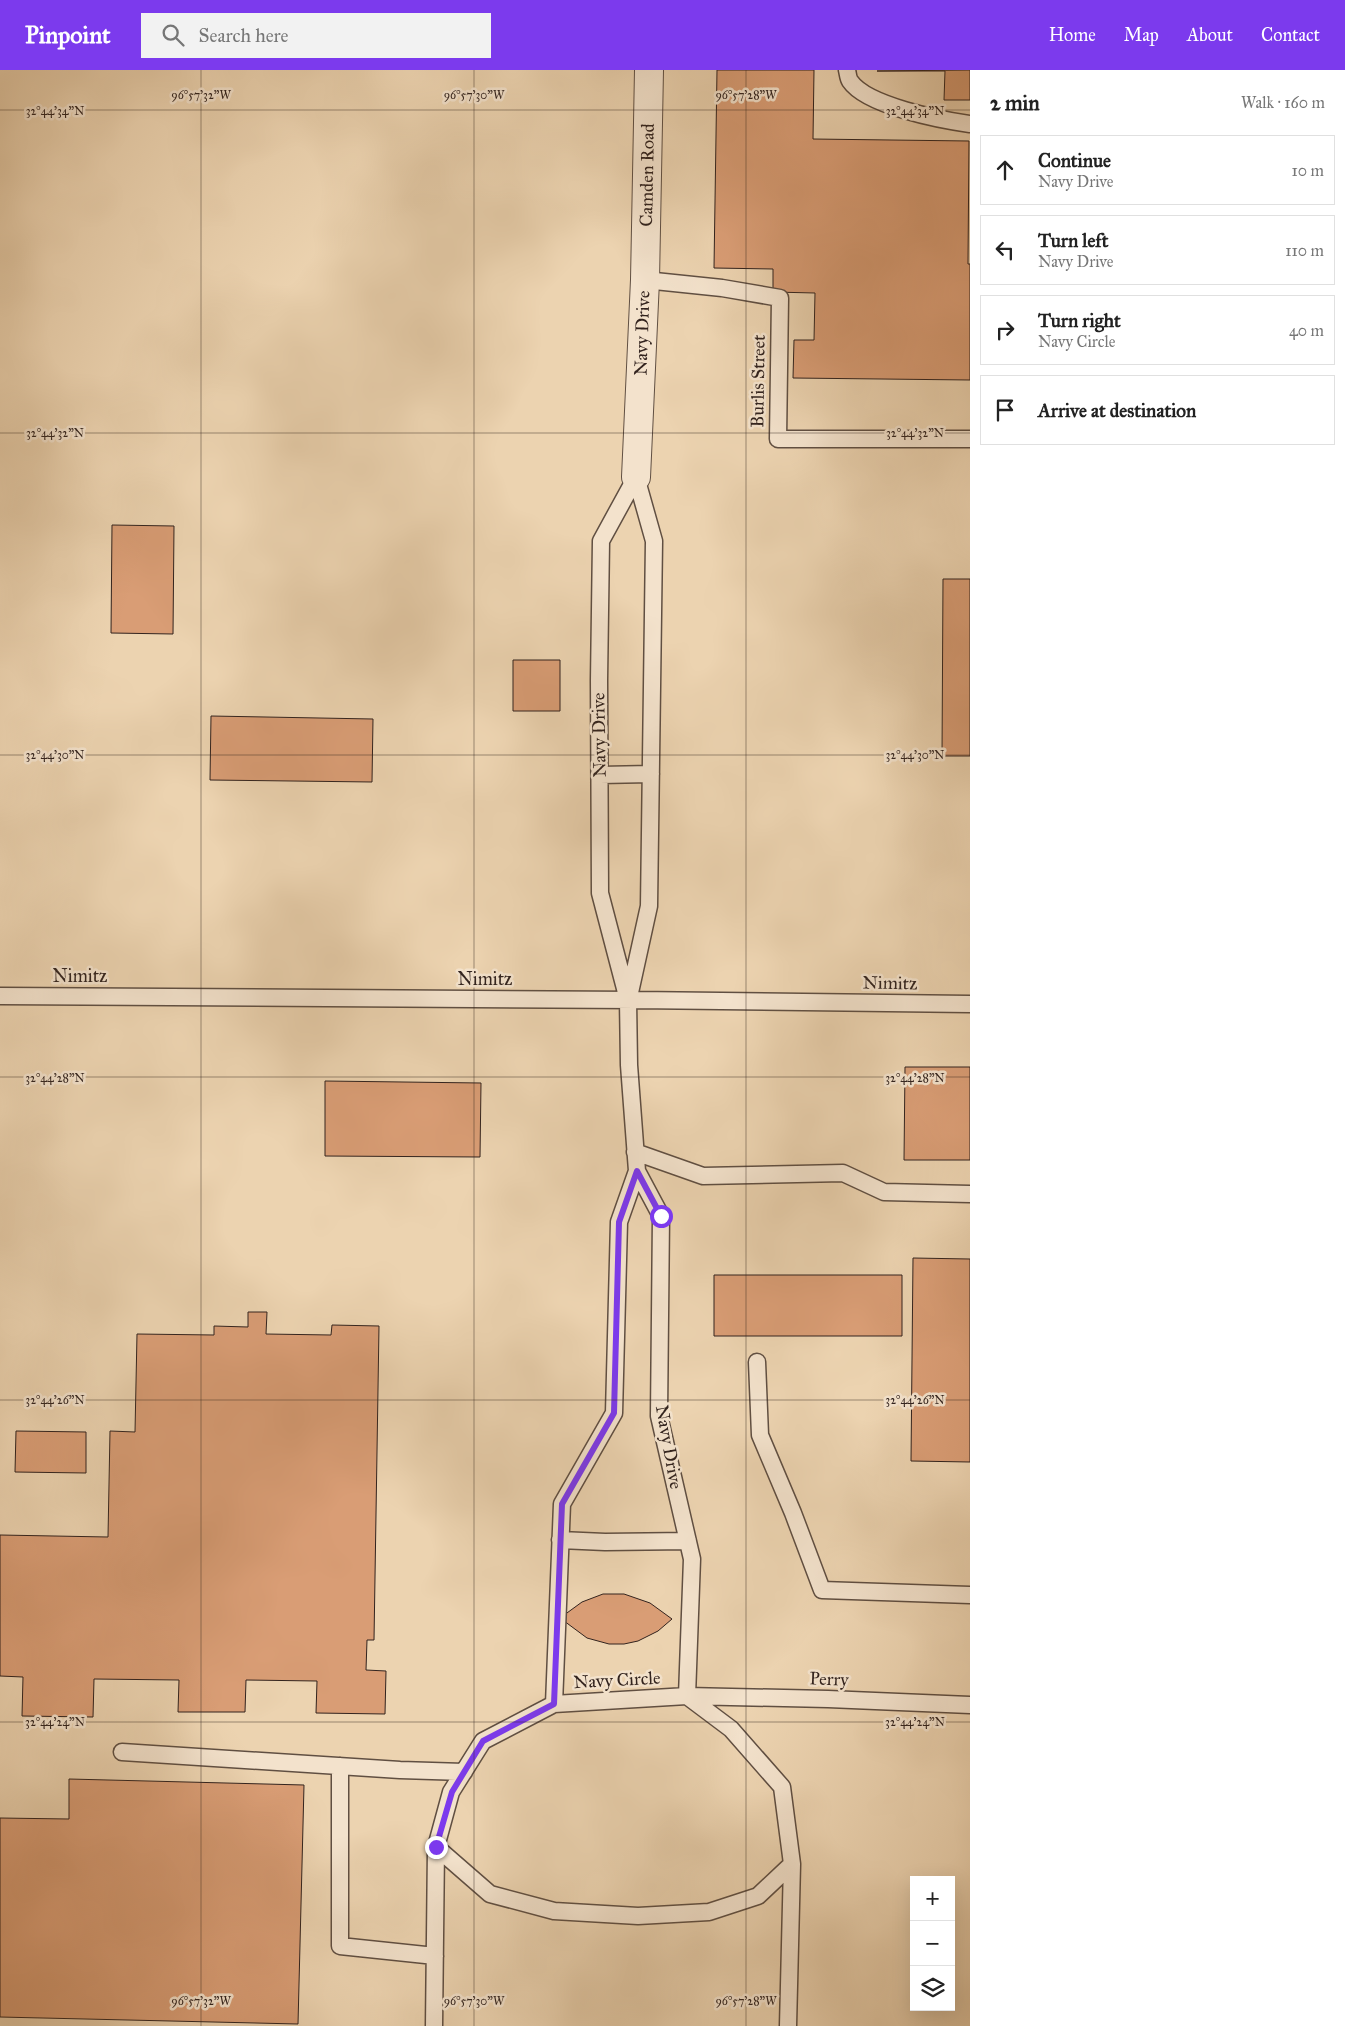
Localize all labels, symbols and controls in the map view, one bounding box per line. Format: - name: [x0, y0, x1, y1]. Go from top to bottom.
- search box: [141, 13, 491, 58]
- text: Pinpoint: [25, 20, 111, 50]
- icon: search: [159, 21, 187, 49]
- text: Search here: [199, 24, 289, 47]
- text: Home: [1049, 24, 1096, 46]
- text: Map: [1124, 24, 1159, 46]
- text: About: [1187, 24, 1233, 46]
- text: Contact: [1261, 24, 1320, 46]
- text: 96°57'32"W: [171, 88, 231, 102]
- text: 96°57'30"W: [444, 88, 505, 102]
- text: 96°57'28"W: [715, 88, 777, 102]
- text: 2 min: [990, 90, 1040, 116]
- text: Walk · 160 m: [1241, 93, 1325, 112]
- text: 32°44'34"N: [26, 104, 84, 118]
- text: 32°44'34"N: [886, 104, 944, 118]
- street label: Camden Road: [635, 123, 659, 227]
- text: Continue: [1038, 149, 1111, 172]
- icon: ahead: [991, 156, 1019, 184]
- text: 10 m: [1292, 161, 1324, 180]
- text: Navy Drive: [1038, 172, 1114, 191]
- text: Turn left: [1038, 229, 1108, 252]
- icon: left: [991, 236, 1019, 264]
- text: 110 m: [1285, 241, 1324, 260]
- text: Navy Drive: [1038, 252, 1114, 271]
- street label: Navy Drive: [630, 290, 654, 376]
- text: Turn right: [1038, 309, 1121, 332]
- icon: right: [991, 316, 1019, 344]
- text: 40 m: [1289, 321, 1324, 340]
- text: Navy Circle: [1038, 332, 1115, 351]
- street label: Burlis Street: [746, 334, 770, 428]
- icon: arrive: [991, 396, 1019, 424]
- text: Arrive at destination: [1038, 399, 1196, 422]
- text: 32°44'32"N: [26, 426, 84, 440]
- text: 32°44'32"N: [886, 426, 944, 440]
- street label: Navy Drive: [587, 692, 611, 778]
- text: 32°44'30"N: [26, 748, 84, 762]
- text: 32°44'30"N: [886, 748, 944, 762]
- street label: Nimitz: [53, 965, 107, 987]
- street label: Nimitz: [458, 968, 512, 990]
- street label: Nimitz: [862, 972, 918, 994]
- text: 32°44'28"N: [25, 1071, 85, 1085]
- text: 32°44'28"N: [885, 1071, 945, 1085]
- route start: [650, 1205, 673, 1228]
- text: 32°44'26"N: [25, 1393, 85, 1407]
- text: 32°44'26"N: [885, 1393, 945, 1407]
- street label: Navy Drive: [651, 1403, 687, 1491]
- street label: Navy Circle: [573, 1667, 661, 1693]
- street label: Perry: [809, 1667, 850, 1691]
- text: 32°44'24"N: [25, 1715, 85, 1729]
- text: 32°44'24"N: [885, 1715, 945, 1729]
- route end: [425, 1836, 448, 1859]
- map controls: [910, 1876, 955, 2011]
- button: +: [910, 1876, 955, 1921]
- button: −: [910, 1921, 955, 1966]
- button: layers: [910, 1966, 955, 2011]
- text: 96°57'32"W: [171, 1994, 231, 2008]
- text: 96°57'30"W: [444, 1994, 505, 2008]
- text: 96°57'28"W: [715, 1994, 777, 2008]

